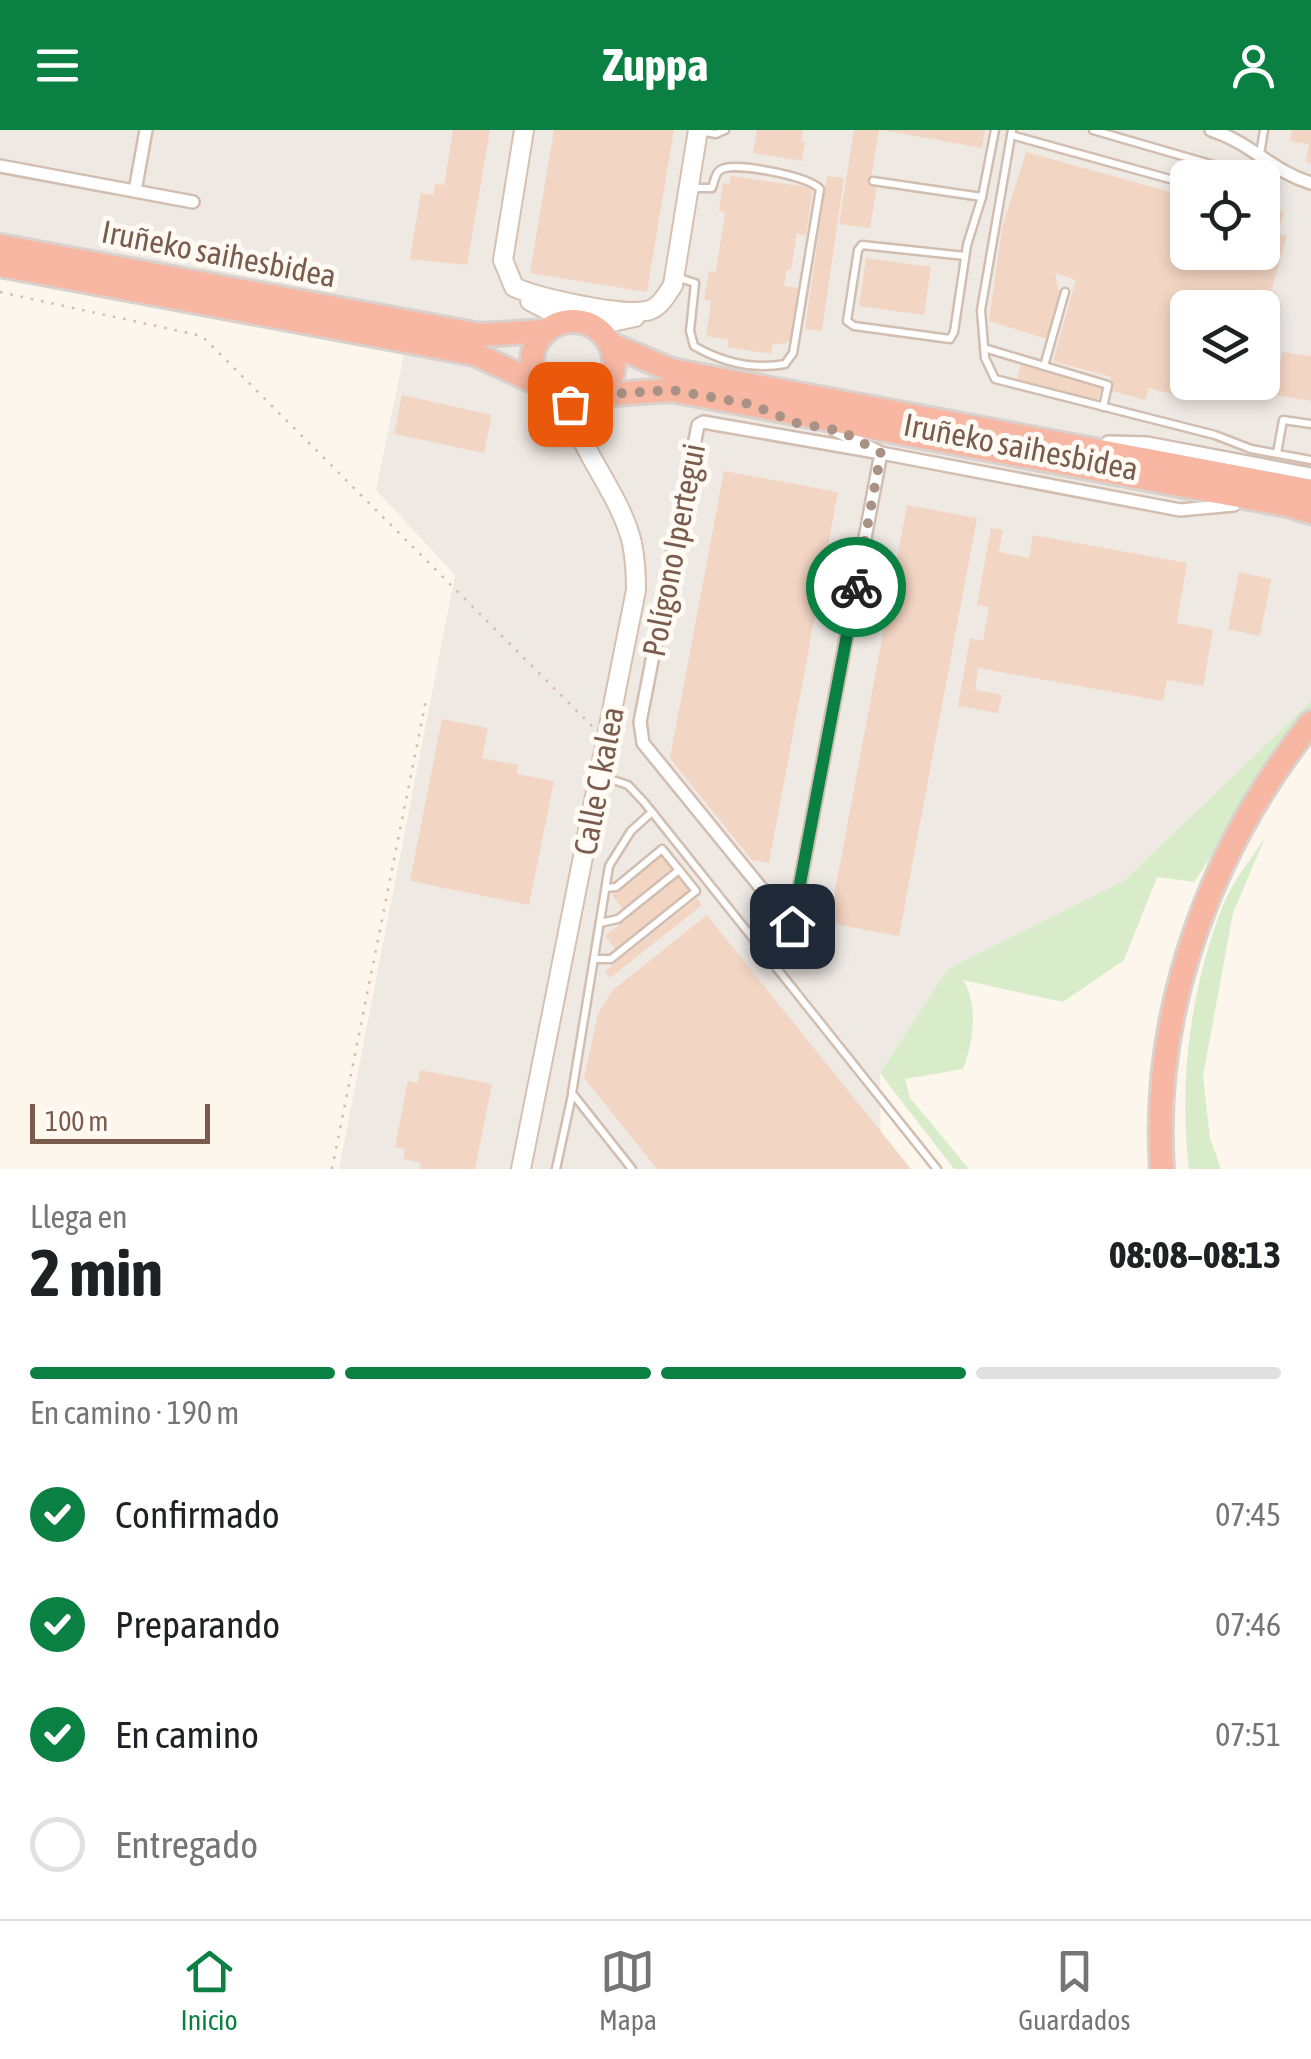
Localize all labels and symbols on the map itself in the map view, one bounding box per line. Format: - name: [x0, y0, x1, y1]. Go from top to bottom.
- street label: Iruñeko saihesbidea: [99, 213, 339, 294]
- pin: [528, 362, 613, 447]
- street label: Iruñeko saihesbidea: [901, 406, 1141, 487]
- street label: Polígono Ipertegui: [635, 440, 712, 660]
- courier: [806, 537, 906, 637]
- street label: Calle C kalea: [566, 704, 631, 858]
- pin: [750, 884, 835, 969]
- scale bar: [30, 1099, 210, 1144]

